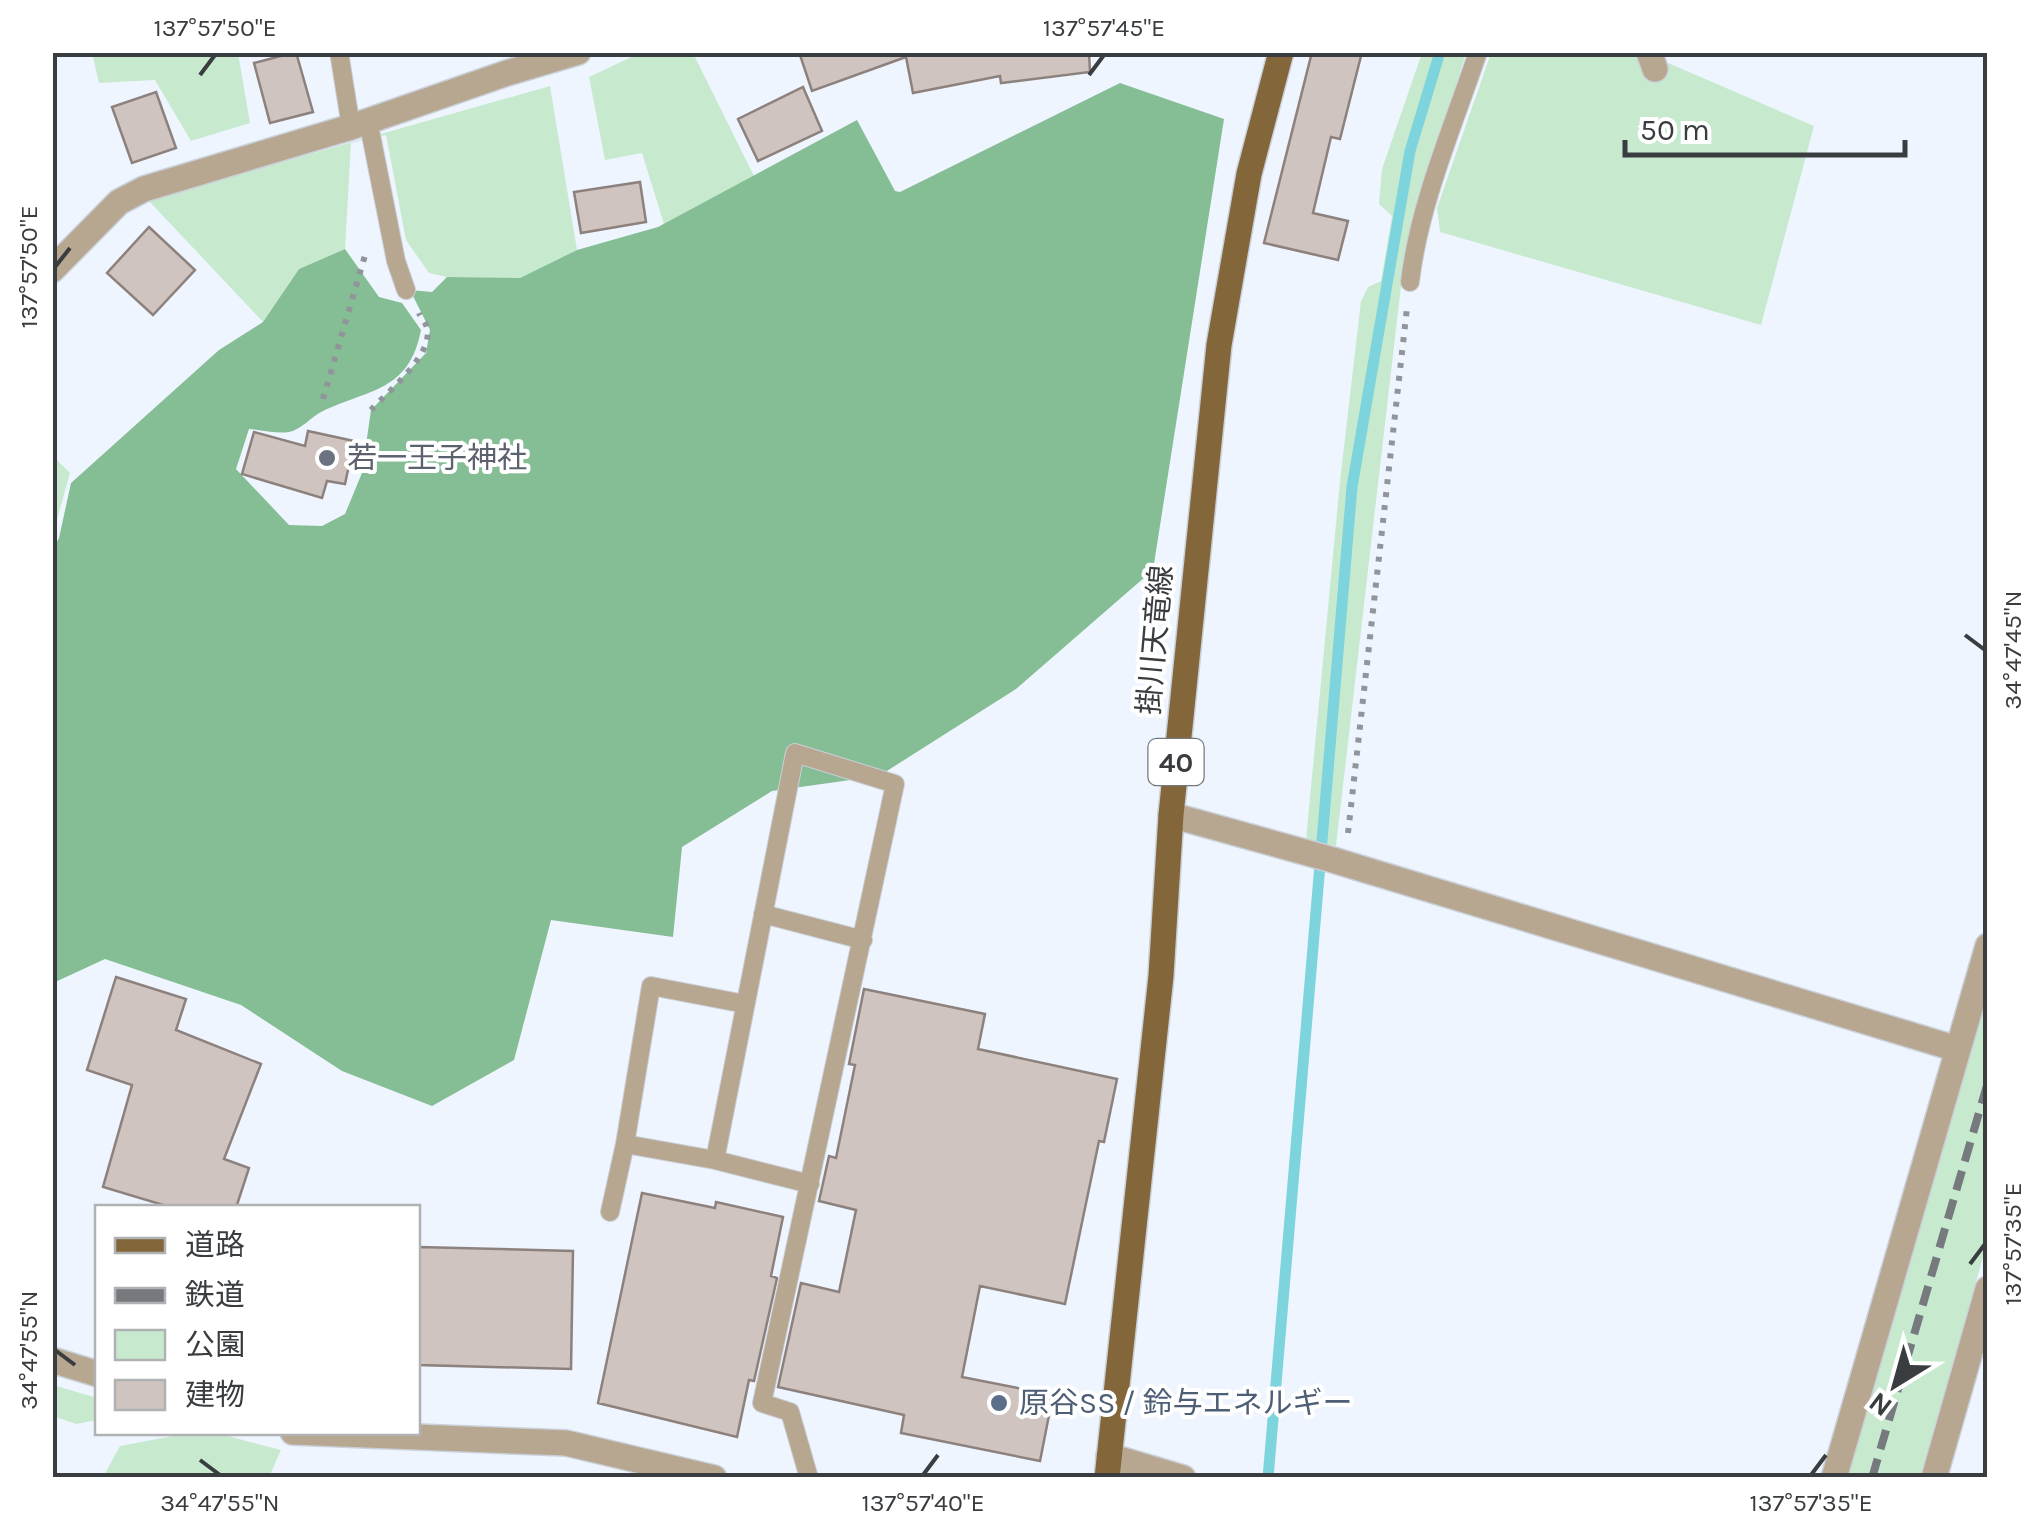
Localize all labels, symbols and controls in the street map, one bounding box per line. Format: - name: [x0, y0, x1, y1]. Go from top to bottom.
- text: 137°57'50"E: [153, 13, 277, 42]
- text: 137°57'45"E: [1043, 13, 1165, 42]
- scale bar: [1625, 95, 1905, 157]
- text: 50 m: [1640, 112, 1710, 148]
- text: 137°57'50"E: [14, 205, 43, 329]
- place label: 若一王子神社: [347, 440, 527, 476]
- marker: 若一王子神社: [316, 447, 338, 469]
- street label: 掛川天竜線: [1131, 564, 1179, 716]
- text: 34°47'45"N: [1998, 590, 2027, 710]
- road number: 40: [1148, 739, 1204, 785]
- text: 137°57'35"E: [1998, 1182, 2027, 1306]
- legend: [95, 1205, 420, 1435]
- text: 道路: [185, 1227, 245, 1263]
- text: 鉄道: [185, 1277, 245, 1313]
- text: 34°47'55"N: [14, 1290, 43, 1410]
- text: 公園: [185, 1327, 245, 1363]
- north arrow: [1845, 1335, 1945, 1435]
- text: 建物: [185, 1377, 245, 1413]
- place label: 原谷SS / 鈴与エネルギー: [1019, 1385, 1352, 1421]
- text: N: [1862, 1385, 1898, 1424]
- marker: 原谷SS / 鈴与エネルギー: [988, 1392, 1010, 1414]
- text: 34°47'55"N: [160, 1488, 280, 1517]
- text: 137°57'40"E: [862, 1488, 984, 1517]
- text: 137°57'35"E: [1749, 1488, 1873, 1517]

